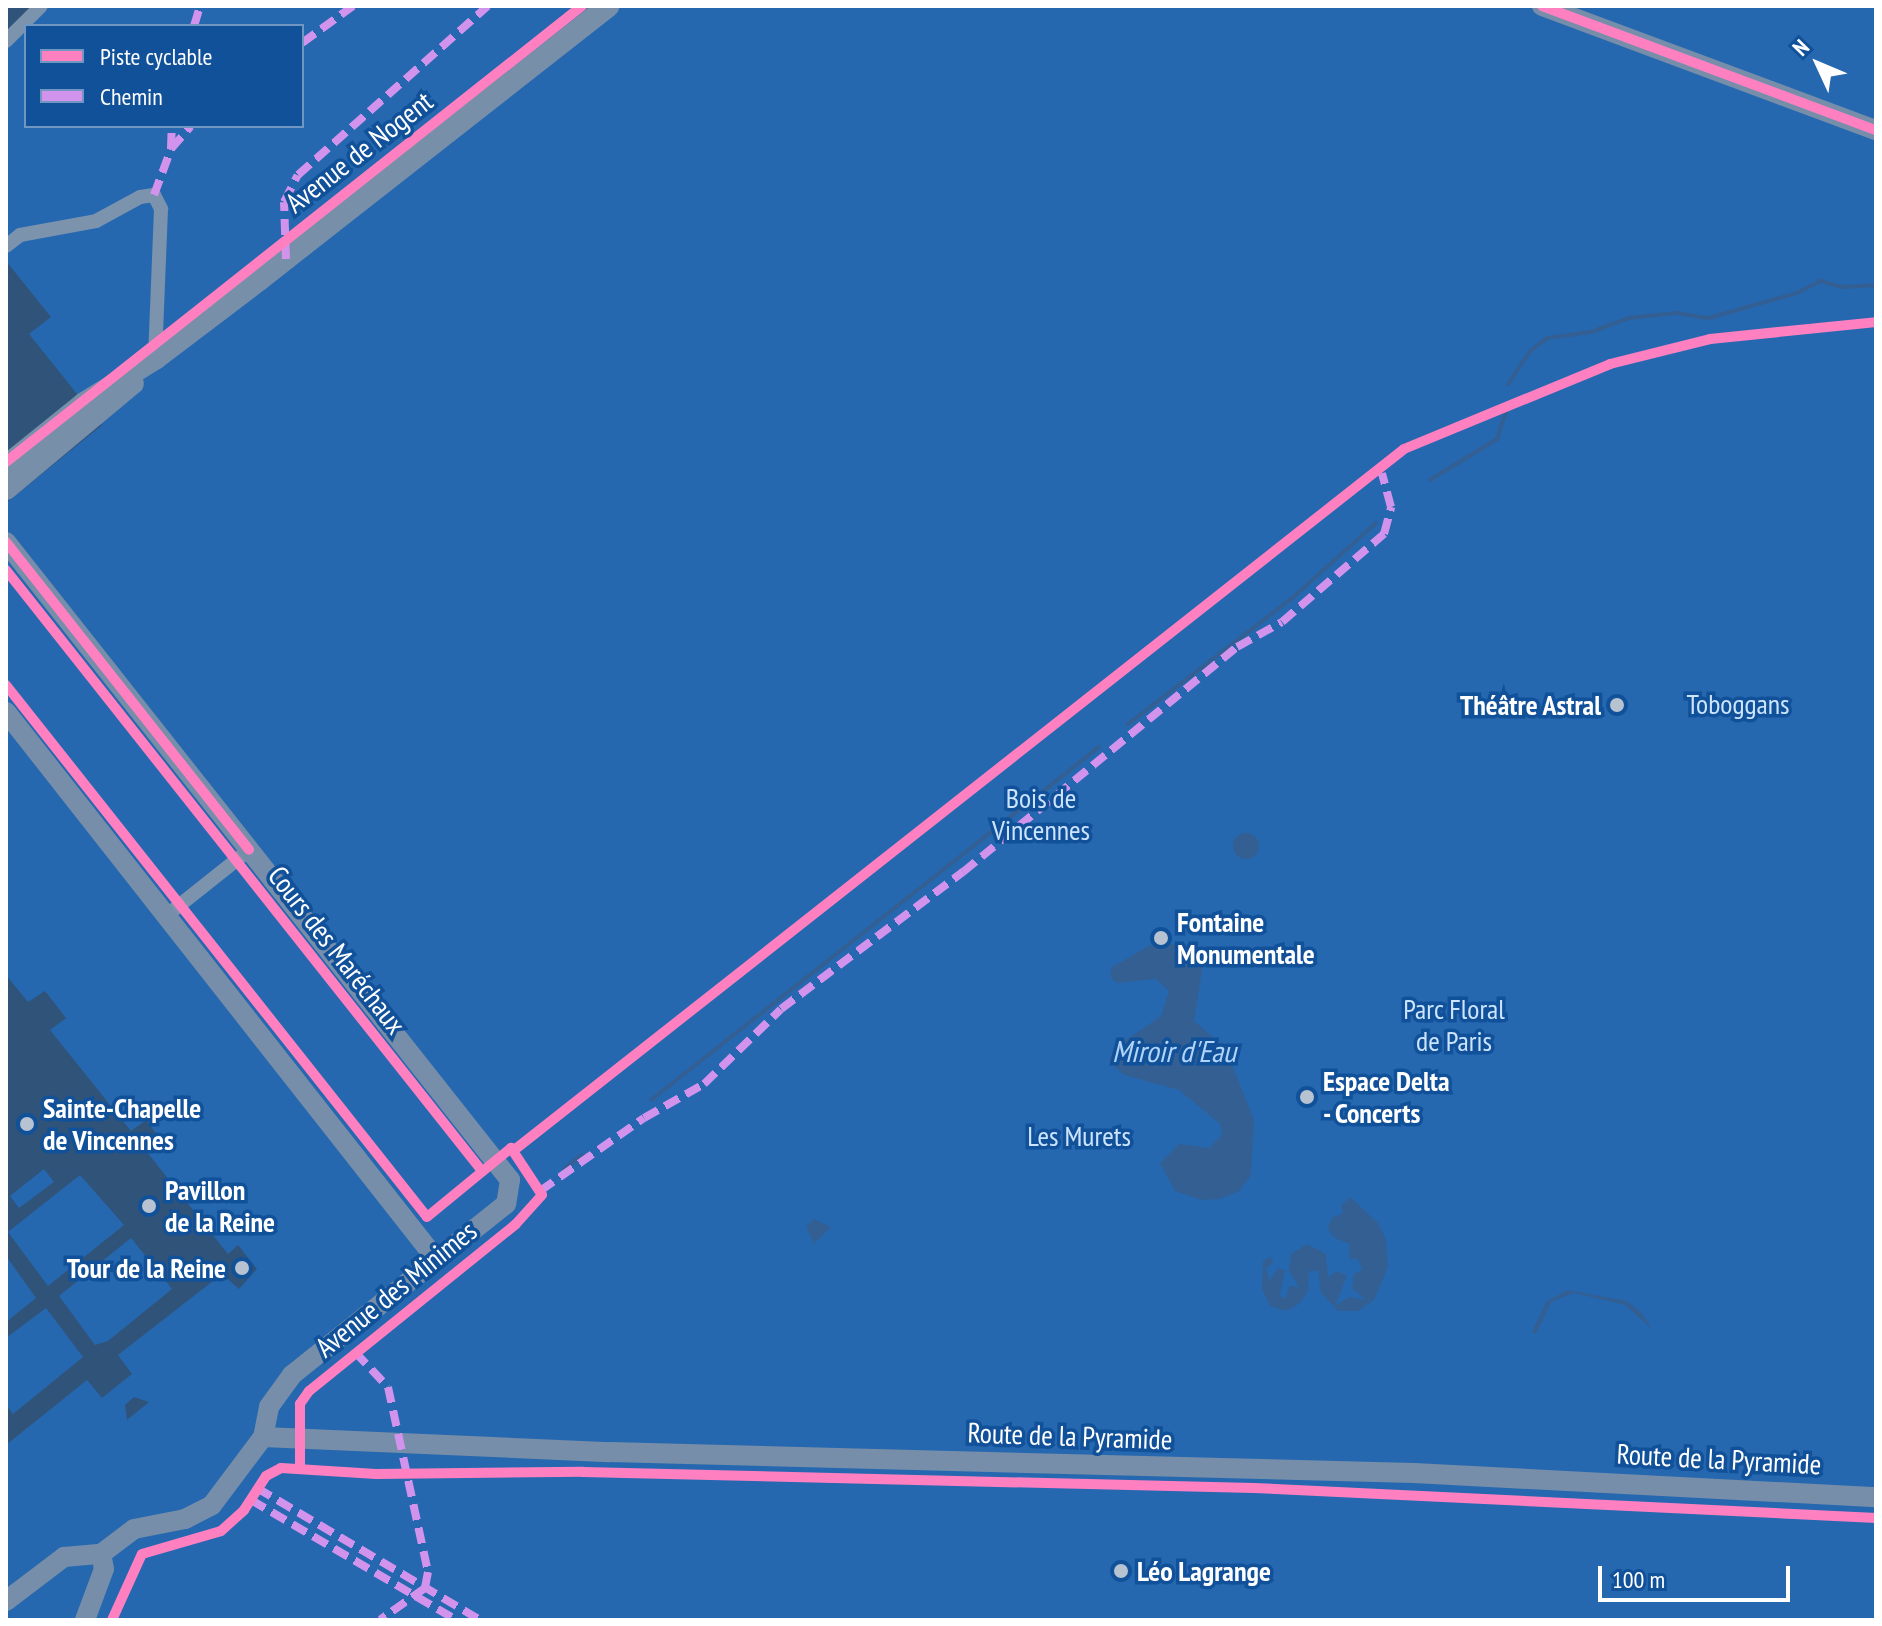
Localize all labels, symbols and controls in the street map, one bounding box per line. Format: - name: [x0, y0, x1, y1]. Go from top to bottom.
- legend: [24, 24, 304, 128]
- north arrow: [1778, 24, 1858, 104]
- text: N: [1787, 33, 1815, 61]
- text: Piste cyclable: [100, 41, 213, 72]
- text: Chemin: [100, 81, 163, 112]
- street label: Avenue de Nogent: [279, 84, 439, 220]
- park label: Toboggans: [1686, 687, 1790, 721]
- place label: Théâtre Astral: [1459, 688, 1601, 722]
- marker: Théâtre Astral: [1608, 696, 1626, 714]
- park label: Bois de Vincennes: [992, 781, 1090, 847]
- street label: Cours des Maréchaux: [261, 859, 413, 1041]
- place label: Fontaine Monumentale: [1177, 905, 1315, 971]
- marker: Fontaine Monumentale: [1152, 929, 1170, 947]
- park label: Parc Floral de Paris: [1403, 992, 1505, 1058]
- water label: Miroir d'Eau: [1112, 1033, 1236, 1069]
- place label: Espace Delta - Concerts: [1323, 1064, 1450, 1130]
- marker: Espace Delta - Concerts: [1298, 1088, 1316, 1106]
- place label: Sainte-Chapelle de Vincennes: [43, 1091, 201, 1157]
- marker: Sainte-Chapelle de Vincennes: [18, 1115, 36, 1133]
- park label: Les Murets: [1027, 1119, 1131, 1153]
- place label: Pavillon de la Reine: [165, 1173, 275, 1239]
- marker: Pavillon de la Reine: [140, 1197, 158, 1215]
- street label: Avenue des Minimes: [309, 1214, 483, 1364]
- place label: Tour de la Reine: [67, 1251, 226, 1285]
- marker: Tour de la Reine: [233, 1259, 251, 1277]
- street label: Route de la Pyramide: [967, 1416, 1173, 1456]
- street label: Route de la Pyramide: [1616, 1437, 1822, 1481]
- scale bar: [1602, 1550, 1794, 1600]
- place label: Léo Lagrange: [1137, 1554, 1271, 1588]
- marker: Léo Lagrange: [1112, 1562, 1130, 1580]
- text: 100 m: [1612, 1564, 1665, 1595]

